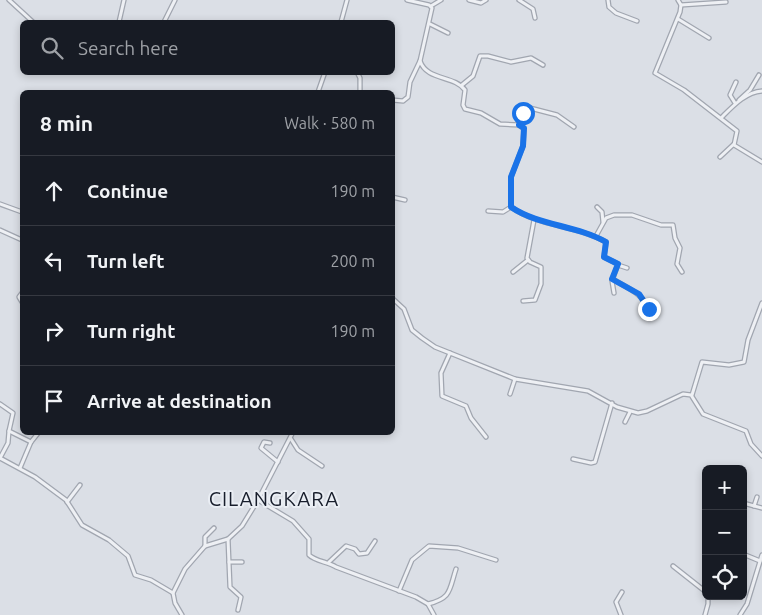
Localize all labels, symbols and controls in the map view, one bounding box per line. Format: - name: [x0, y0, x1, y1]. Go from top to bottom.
- search box: [20, 20, 395, 75]
- icon: search: [38, 34, 66, 62]
- text: Search here: [78, 37, 178, 59]
- route start: [512, 102, 535, 125]
- text: 8 min: [40, 111, 93, 135]
- text: Walk · 580 m: [284, 114, 375, 132]
- icon: ahead: [40, 177, 68, 205]
- text: Continue: [87, 180, 168, 202]
- text: 190 m: [330, 182, 375, 200]
- icon: left: [40, 247, 68, 275]
- text: Turn left: [87, 250, 165, 272]
- text: 200 m: [330, 252, 375, 270]
- route end: [638, 298, 661, 321]
- icon: right: [40, 317, 68, 345]
- text: Turn right: [87, 320, 175, 342]
- text: 190 m: [330, 322, 375, 340]
- icon: arrive: [40, 387, 68, 415]
- text: Arrive at destination: [87, 390, 272, 412]
- map controls: [702, 465, 747, 600]
- button: +: [702, 465, 747, 510]
- district label: CILANGKARA: [209, 487, 339, 510]
- button: −: [702, 510, 747, 555]
- button: locate: [702, 555, 747, 600]

